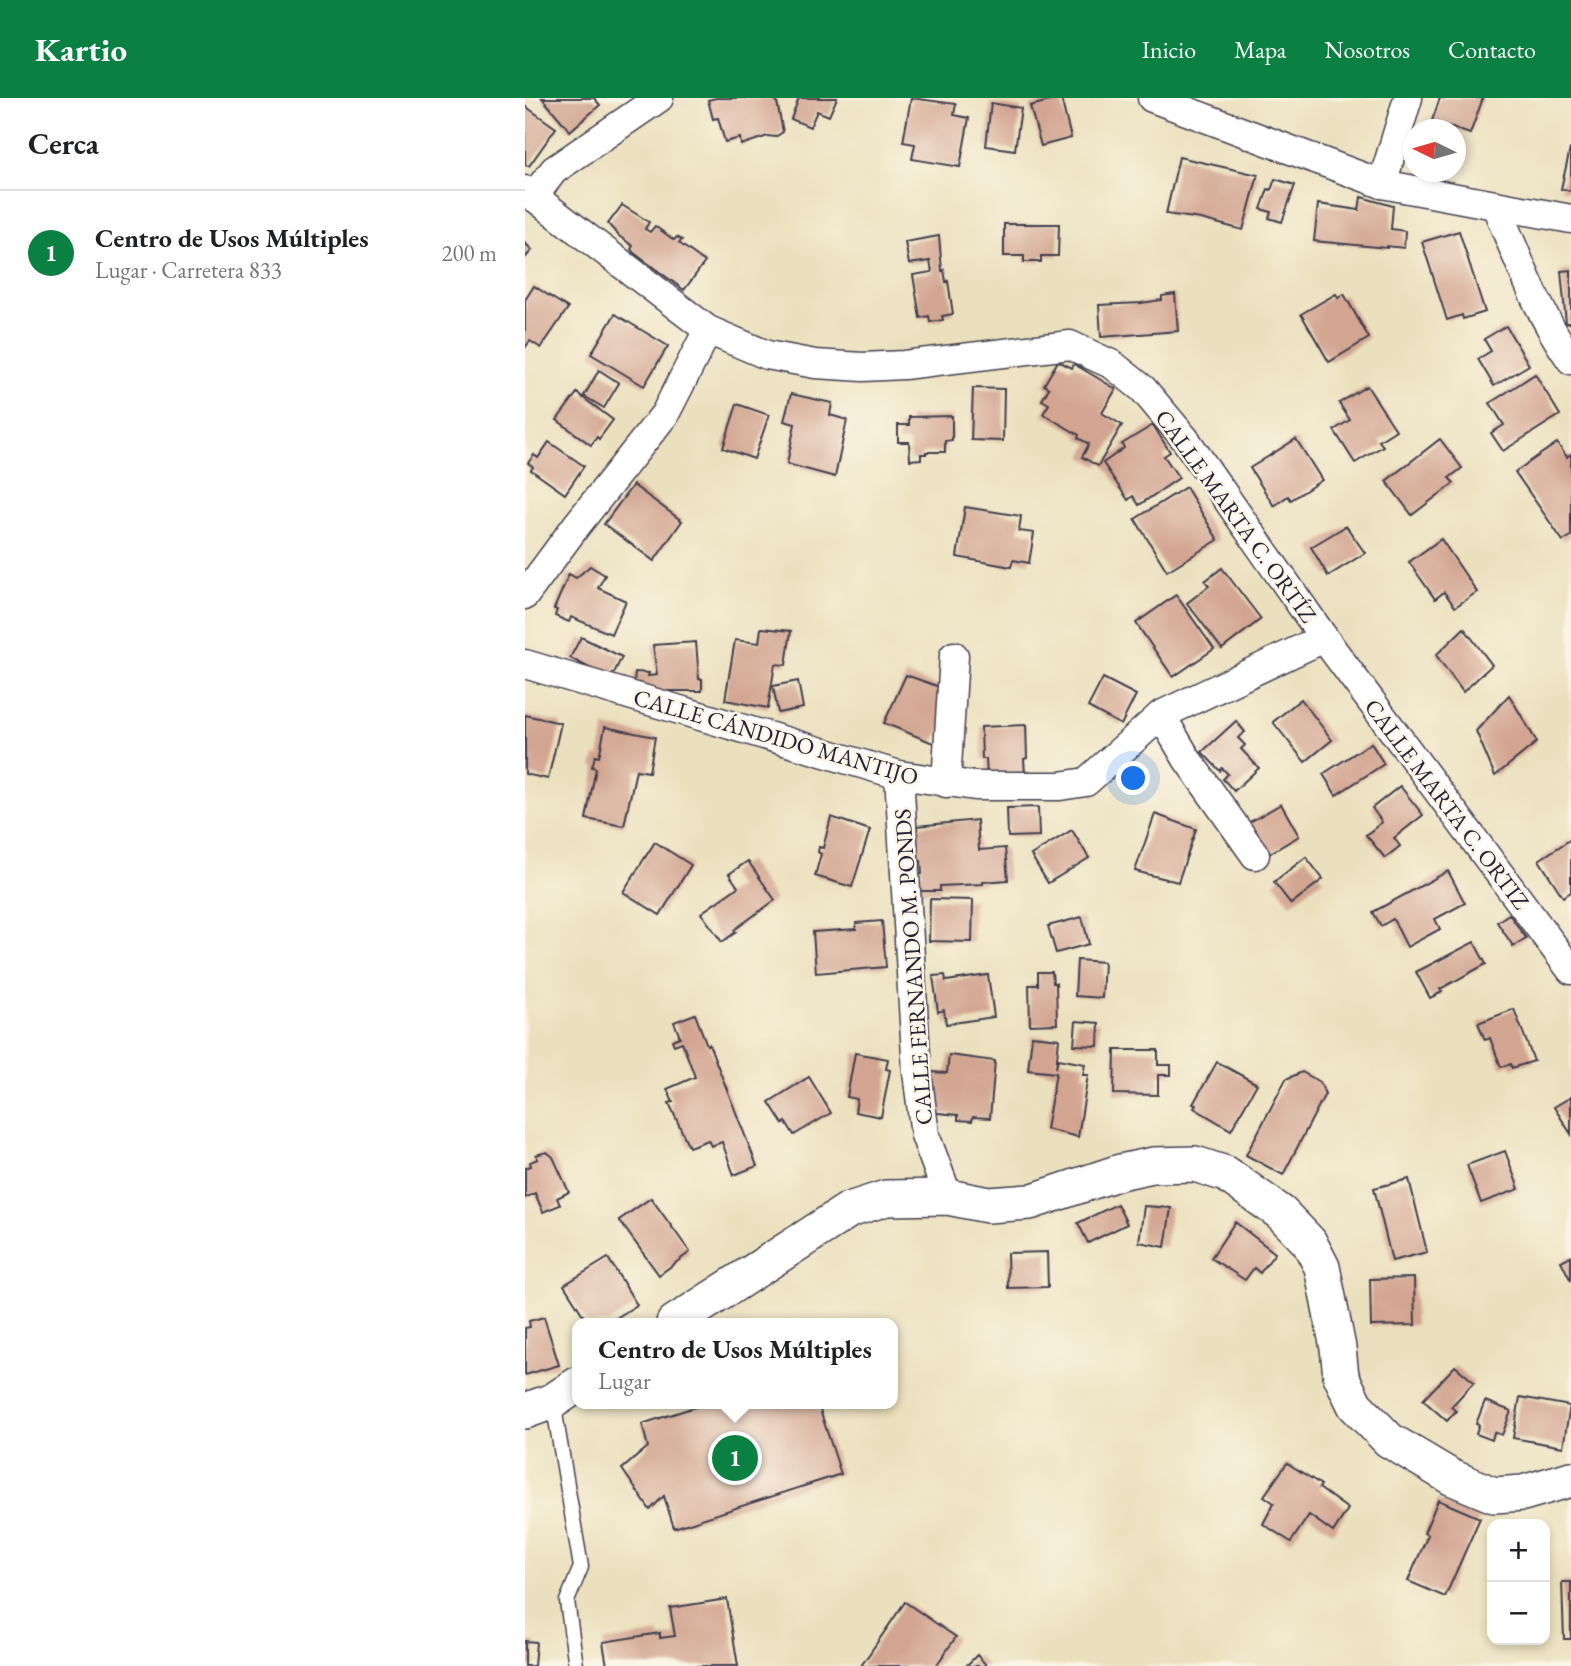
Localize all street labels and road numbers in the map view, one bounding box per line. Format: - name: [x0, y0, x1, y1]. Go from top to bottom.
- street label: CALLE MARTA C. ORTÍZ: [1149, 403, 1324, 629]
- street label: CALLE CÁNDIDO MANTIJO: [630, 682, 922, 792]
- street label: CALLE MARTA C. ORTIZ: [1358, 693, 1536, 915]
- street label: CALLE FERNANDO M. PONDS: [887, 808, 939, 1126]

